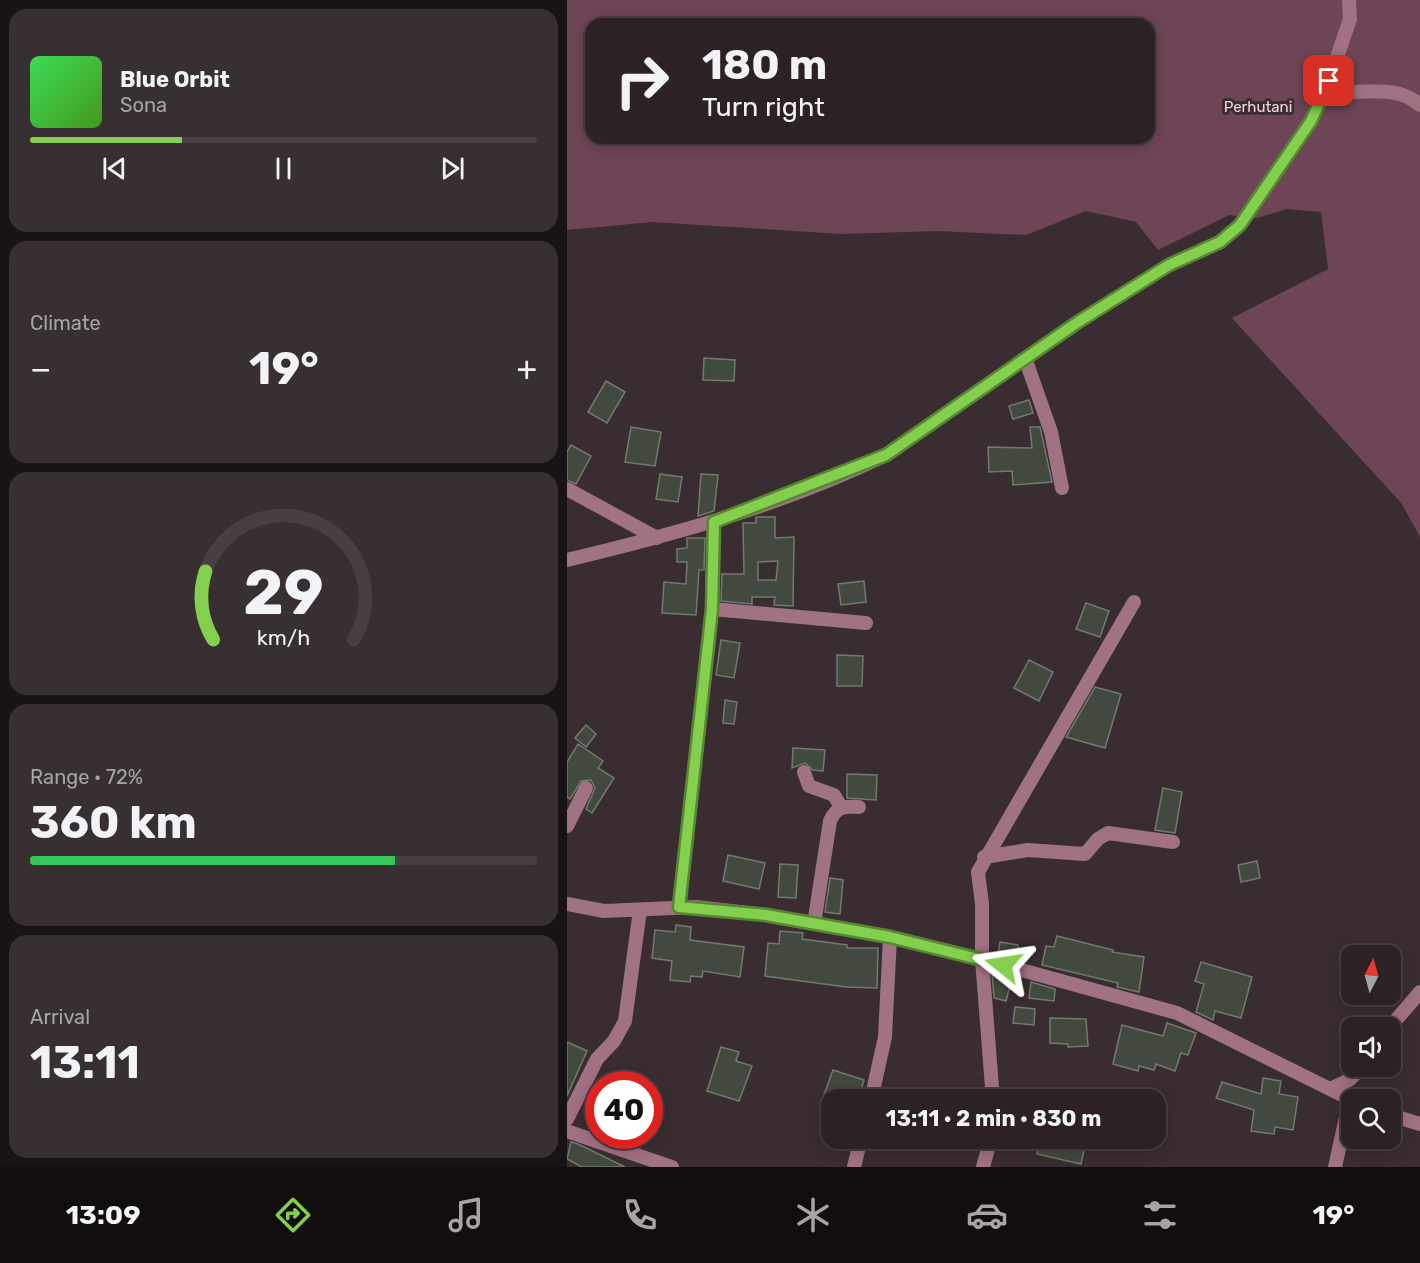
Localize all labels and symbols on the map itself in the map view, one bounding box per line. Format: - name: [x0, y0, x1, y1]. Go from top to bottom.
- pin: [1303, 55, 1354, 106]
- park label: Perhutani: [1224, 98, 1292, 116]
- position arrow: [971, 933, 1035, 997]
- north arrow: [1341, 945, 1401, 1005]
- speed limit sign: 40: [585, 1071, 663, 1149]

